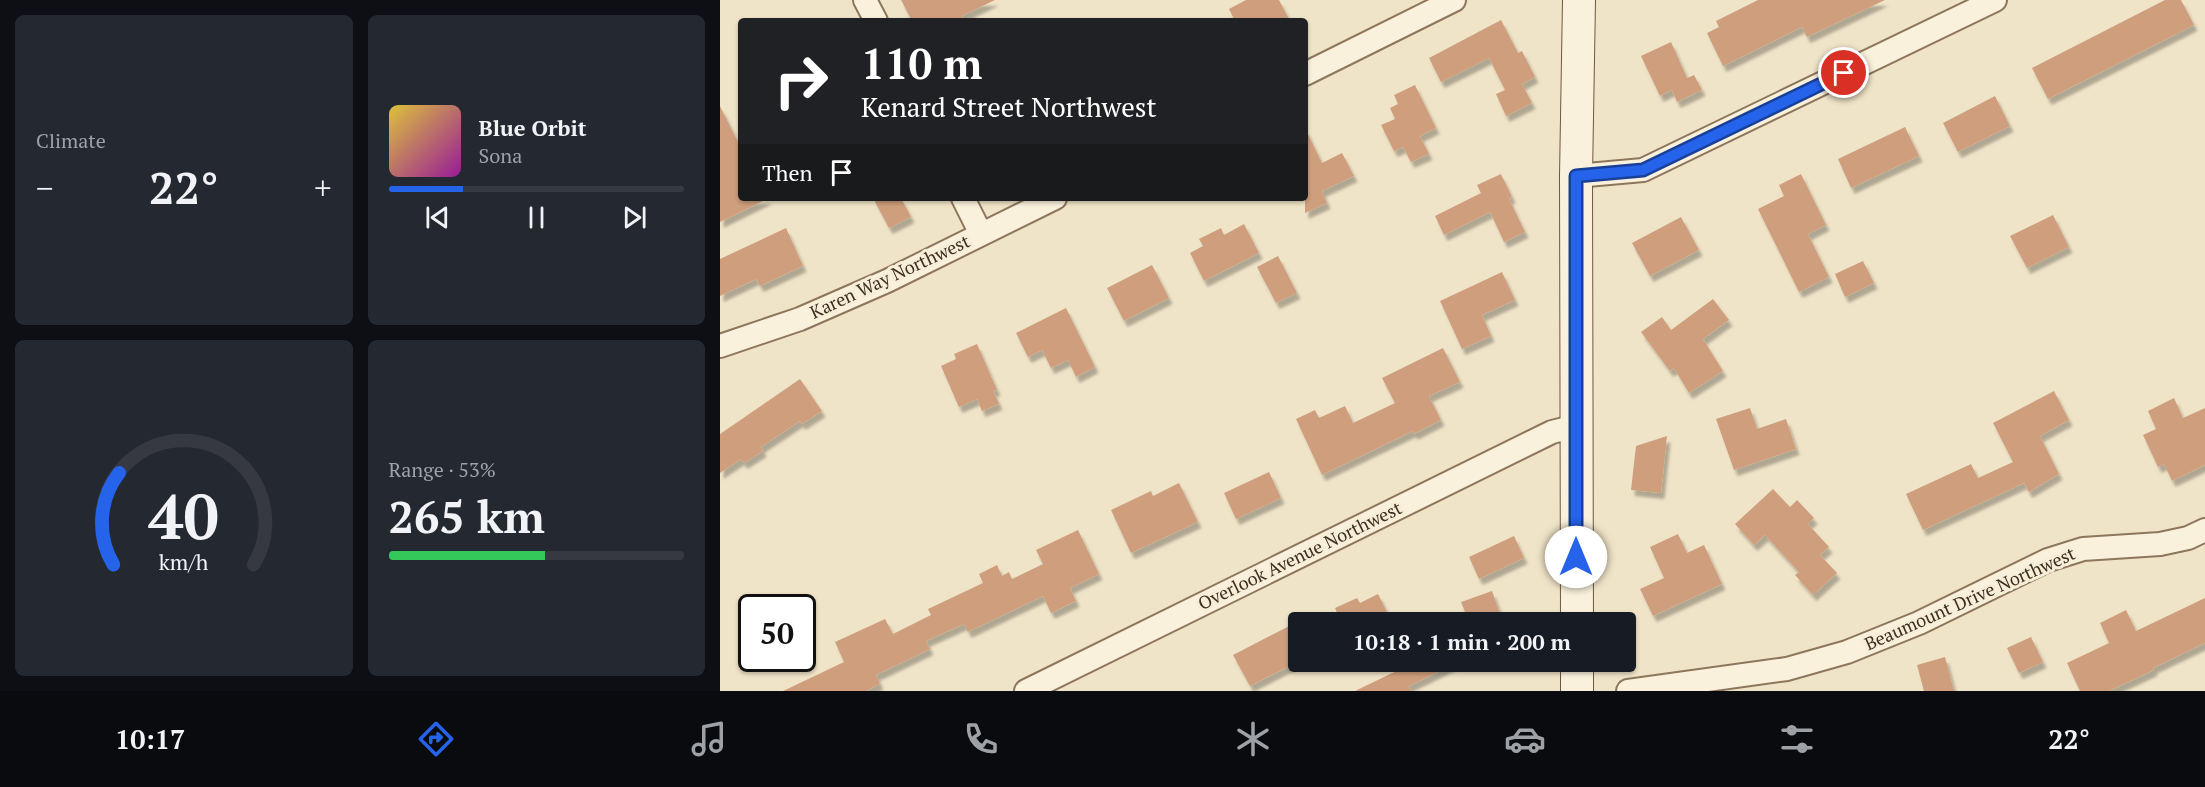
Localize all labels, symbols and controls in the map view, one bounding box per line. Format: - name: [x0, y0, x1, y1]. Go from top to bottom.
- text: 110 m: [861, 35, 982, 91]
- icon: right: [762, 42, 840, 120]
- pin: [1818, 47, 1869, 98]
- icon: arrive: [1827, 56, 1860, 89]
- text: Kenard Street Northwest: [861, 89, 1156, 125]
- text: Blue Orbit: [479, 113, 587, 142]
- text: Climate: [36, 127, 106, 154]
- text: Sona: [479, 142, 522, 169]
- icon: arrive: [825, 156, 858, 189]
- text: 22°: [149, 157, 218, 217]
- text: Then: [762, 158, 813, 187]
- text: −: [36, 166, 54, 209]
- text: +: [314, 166, 332, 209]
- icon: previous: [421, 201, 454, 234]
- icon: pause: [520, 201, 553, 234]
- icon: next: [618, 201, 651, 234]
- street label: Karen Way Northwest: [806, 228, 974, 324]
- text: Range · 53%: [389, 456, 496, 483]
- text: 40: [148, 474, 219, 557]
- text: 265 km: [389, 486, 545, 546]
- street label: Overlook Avenue Northwest: [1194, 495, 1406, 615]
- position arrow: [1544, 525, 1608, 589]
- street label: Beaumount Drive Northwest: [1861, 541, 2079, 655]
- text: km/h: [159, 548, 209, 576]
- speed limit sign: 50: [738, 594, 816, 672]
- text: 10:18 · 1 min · 200 m: [1353, 627, 1571, 656]
- icon: directions: [415, 718, 457, 760]
- icon: music: [688, 718, 730, 760]
- icon: phone: [960, 718, 1002, 760]
- icon: climate: [1232, 718, 1274, 760]
- icon: car: [1504, 718, 1546, 760]
- icon: filters: [1776, 718, 1818, 760]
- text: 10:17: [115, 721, 185, 757]
- text: 22°: [2048, 721, 2090, 757]

